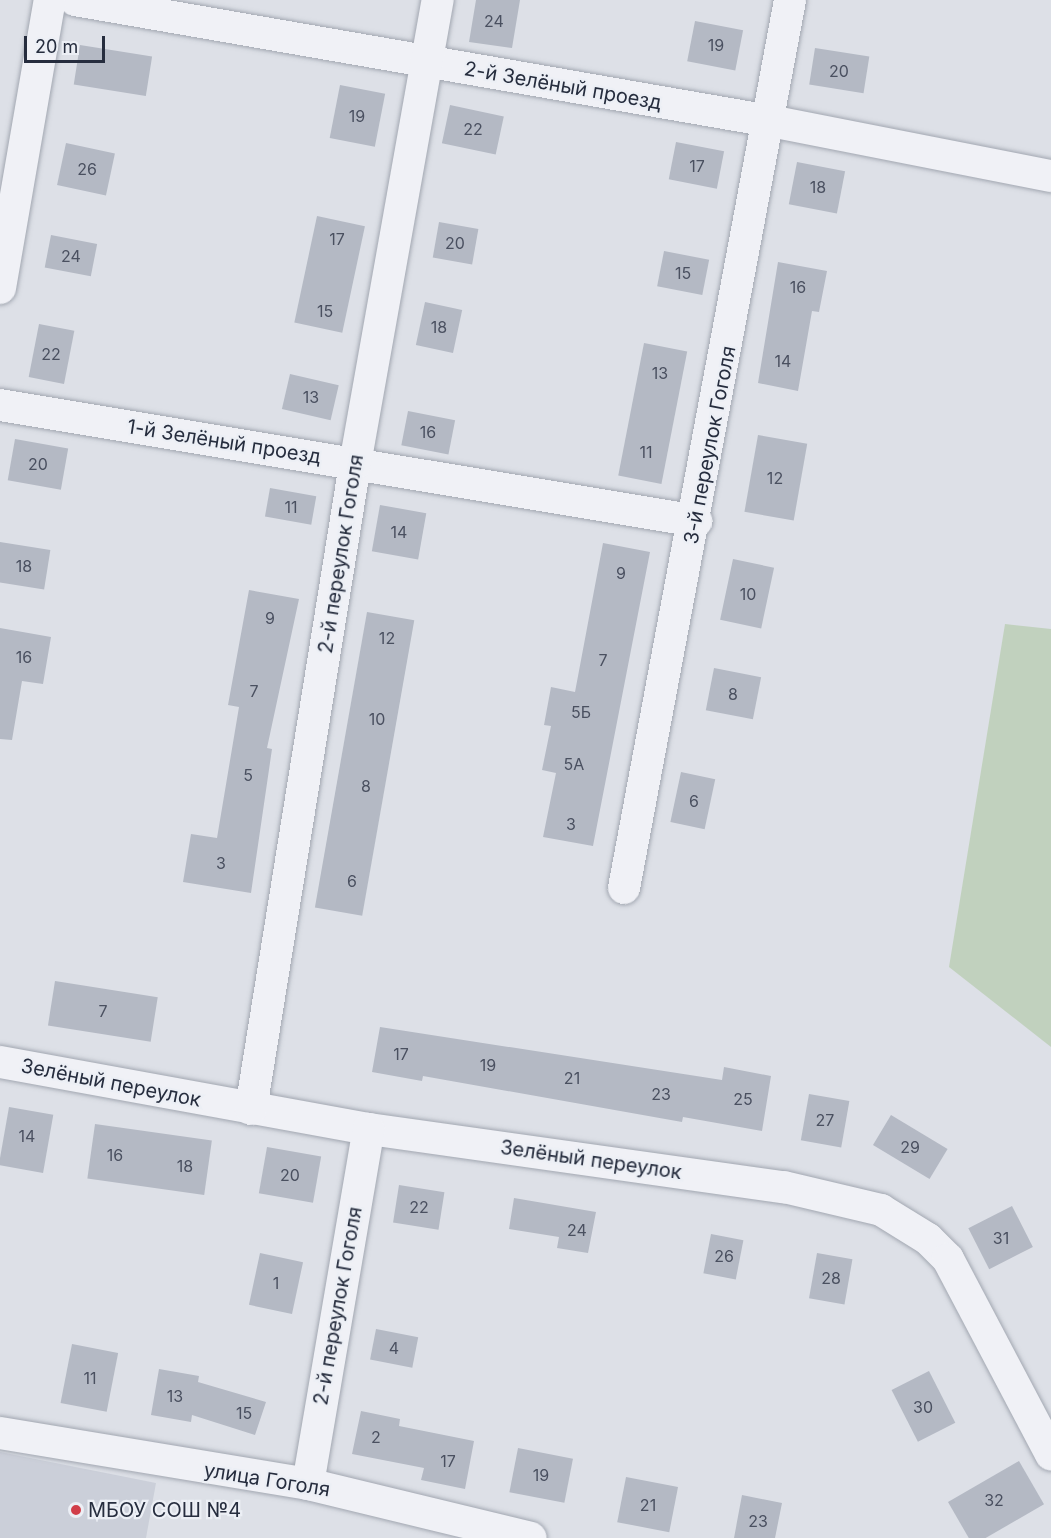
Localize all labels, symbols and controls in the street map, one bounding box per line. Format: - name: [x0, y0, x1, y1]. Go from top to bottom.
- house number: 24: [484, 11, 504, 31]
- scale bar: [27, 24, 108, 62]
- house number: 19: [708, 35, 724, 55]
- text: 20 m: [35, 36, 78, 57]
- street label: 2-й Зелёный проезд: [462, 57, 664, 115]
- house number: 20: [829, 61, 849, 81]
- house number: 19: [349, 106, 365, 126]
- house number: 22: [463, 119, 483, 139]
- house number: 17: [689, 156, 705, 176]
- house number: 26: [77, 159, 97, 179]
- house number: 18: [810, 177, 826, 197]
- house number: 17: [329, 229, 345, 249]
- house number: 20: [445, 233, 465, 253]
- house number: 24: [61, 246, 81, 266]
- house number: 15: [675, 263, 691, 283]
- house number: 16: [790, 277, 806, 297]
- house number: 15: [317, 301, 333, 321]
- house number: 18: [431, 317, 447, 337]
- house number: 22: [41, 344, 61, 364]
- street label: 3-й переулок Гоголя: [679, 344, 741, 546]
- house number: 14: [775, 351, 791, 371]
- house number: 13: [652, 363, 668, 383]
- house number: 13: [303, 387, 319, 407]
- street label: 1-й Зелёный проезд: [125, 415, 323, 469]
- house number: 16: [420, 422, 436, 442]
- house number: 11: [639, 442, 653, 462]
- street label: 2-й переулок Гоголя: [313, 453, 369, 655]
- house number: 20: [28, 454, 48, 474]
- house number: 12: [767, 468, 783, 488]
- house number: 11: [284, 497, 298, 517]
- house number: 14: [391, 522, 407, 542]
- house number: 18: [16, 556, 32, 576]
- house number: 9: [616, 563, 626, 583]
- house number: 10: [740, 584, 756, 604]
- house number: 9: [265, 608, 275, 628]
- house number: 12: [379, 628, 395, 648]
- house number: 16: [16, 647, 32, 667]
- house number: 7: [598, 650, 608, 670]
- house number: 7: [249, 681, 259, 701]
- house number: 8: [728, 684, 738, 704]
- house number: 5Б: [571, 702, 591, 722]
- house number: 10: [369, 709, 385, 729]
- house number: 5А: [564, 754, 584, 774]
- house number: 5: [243, 765, 253, 785]
- house number: 8: [361, 776, 371, 796]
- house number: 6: [689, 791, 699, 811]
- house number: 3: [566, 814, 576, 834]
- house number: 3: [216, 853, 226, 873]
- house number: 6: [347, 871, 357, 891]
- house number: 7: [98, 1001, 108, 1021]
- house number: 17: [393, 1044, 409, 1064]
- street label: Зелёный переулок: [19, 1054, 203, 1112]
- house number: 19: [480, 1055, 496, 1075]
- house number: 21: [564, 1068, 580, 1088]
- house number: 23: [651, 1084, 671, 1104]
- house number: 25: [733, 1089, 753, 1109]
- house number: 27: [816, 1110, 834, 1130]
- house number: 14: [19, 1126, 35, 1146]
- street label: Зелёный переулок: [499, 1135, 683, 1185]
- house number: 29: [900, 1137, 920, 1157]
- house number: 16: [107, 1145, 123, 1165]
- house number: 18: [177, 1156, 193, 1176]
- house number: 20: [280, 1165, 300, 1185]
- house number: 22: [409, 1197, 429, 1217]
- street label: 2-й переулок Гоголя: [309, 1205, 367, 1407]
- house number: 24: [567, 1220, 587, 1240]
- house number: 31: [993, 1228, 1009, 1248]
- house number: 26: [714, 1246, 734, 1266]
- house number: 28: [821, 1268, 841, 1288]
- house number: 1: [273, 1273, 279, 1293]
- house number: 4: [389, 1338, 399, 1358]
- house number: 11: [83, 1368, 97, 1388]
- house number: 13: [167, 1386, 183, 1406]
- house number: 30: [913, 1397, 933, 1417]
- house number: 15: [236, 1403, 252, 1423]
- house number: 2: [371, 1427, 381, 1447]
- house number: 17: [440, 1451, 456, 1471]
- street label: улица Гоголя: [202, 1458, 332, 1502]
- house number: 19: [533, 1465, 549, 1485]
- house number: 32: [984, 1490, 1004, 1510]
- house number: 21: [640, 1495, 656, 1515]
- place label: МБОУ СОШ №4: [88, 1498, 241, 1522]
- marker: МБОУ СОШ №4: [69, 1503, 83, 1517]
- house number: 23: [748, 1511, 768, 1531]

